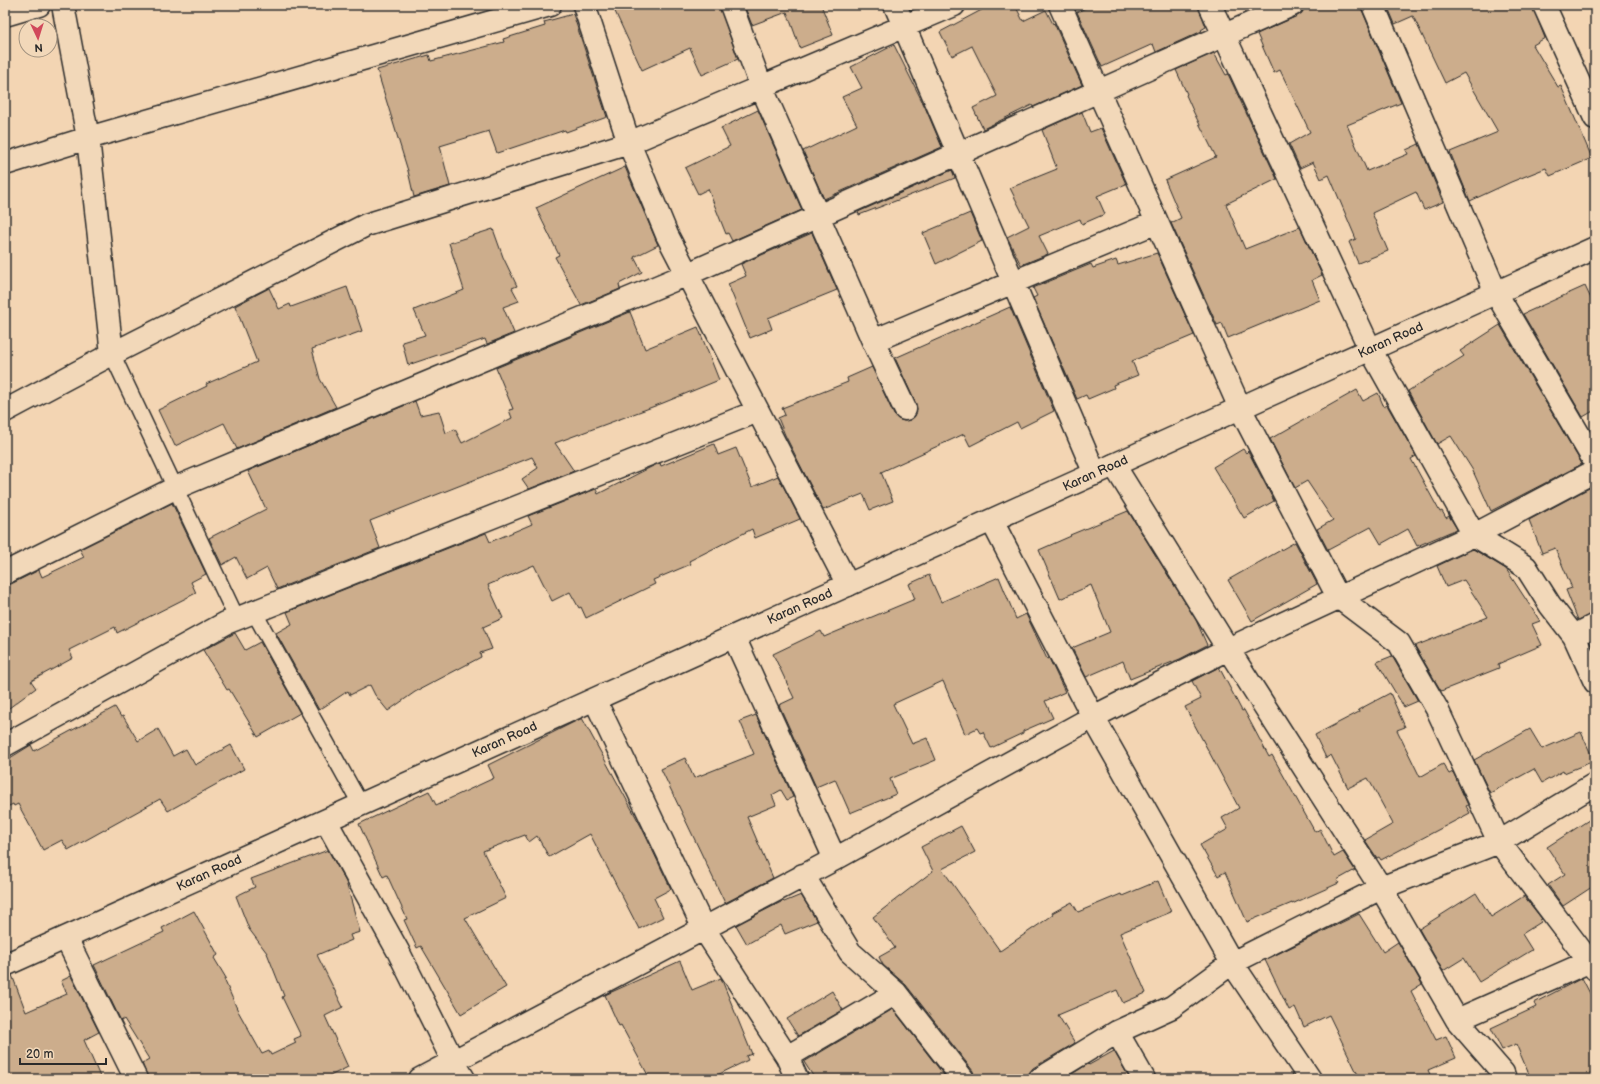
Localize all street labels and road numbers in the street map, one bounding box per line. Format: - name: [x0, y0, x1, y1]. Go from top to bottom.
- street label: Karan Road: [1356, 319, 1426, 362]
- street label: Karan Road: [1060, 452, 1130, 495]
- street label: Karan Road: [765, 585, 835, 628]
- street label: Karan Road: [469, 718, 540, 761]
- street label: Karan Road: [174, 851, 244, 895]

